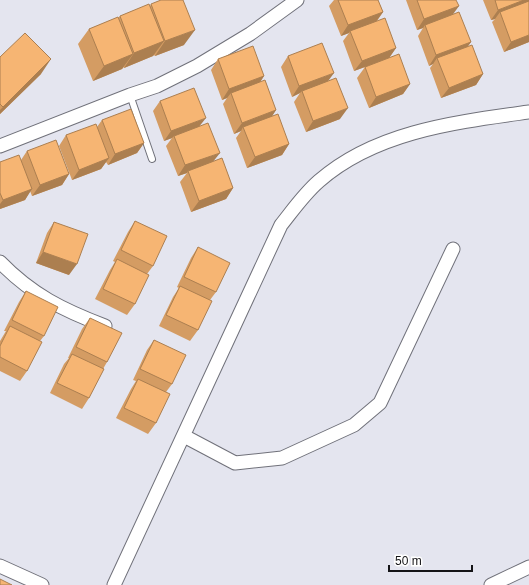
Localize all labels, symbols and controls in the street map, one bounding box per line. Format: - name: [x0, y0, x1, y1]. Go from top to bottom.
- scale bar: [389, 547, 472, 573]
- text: 50 m: [395, 554, 422, 568]

